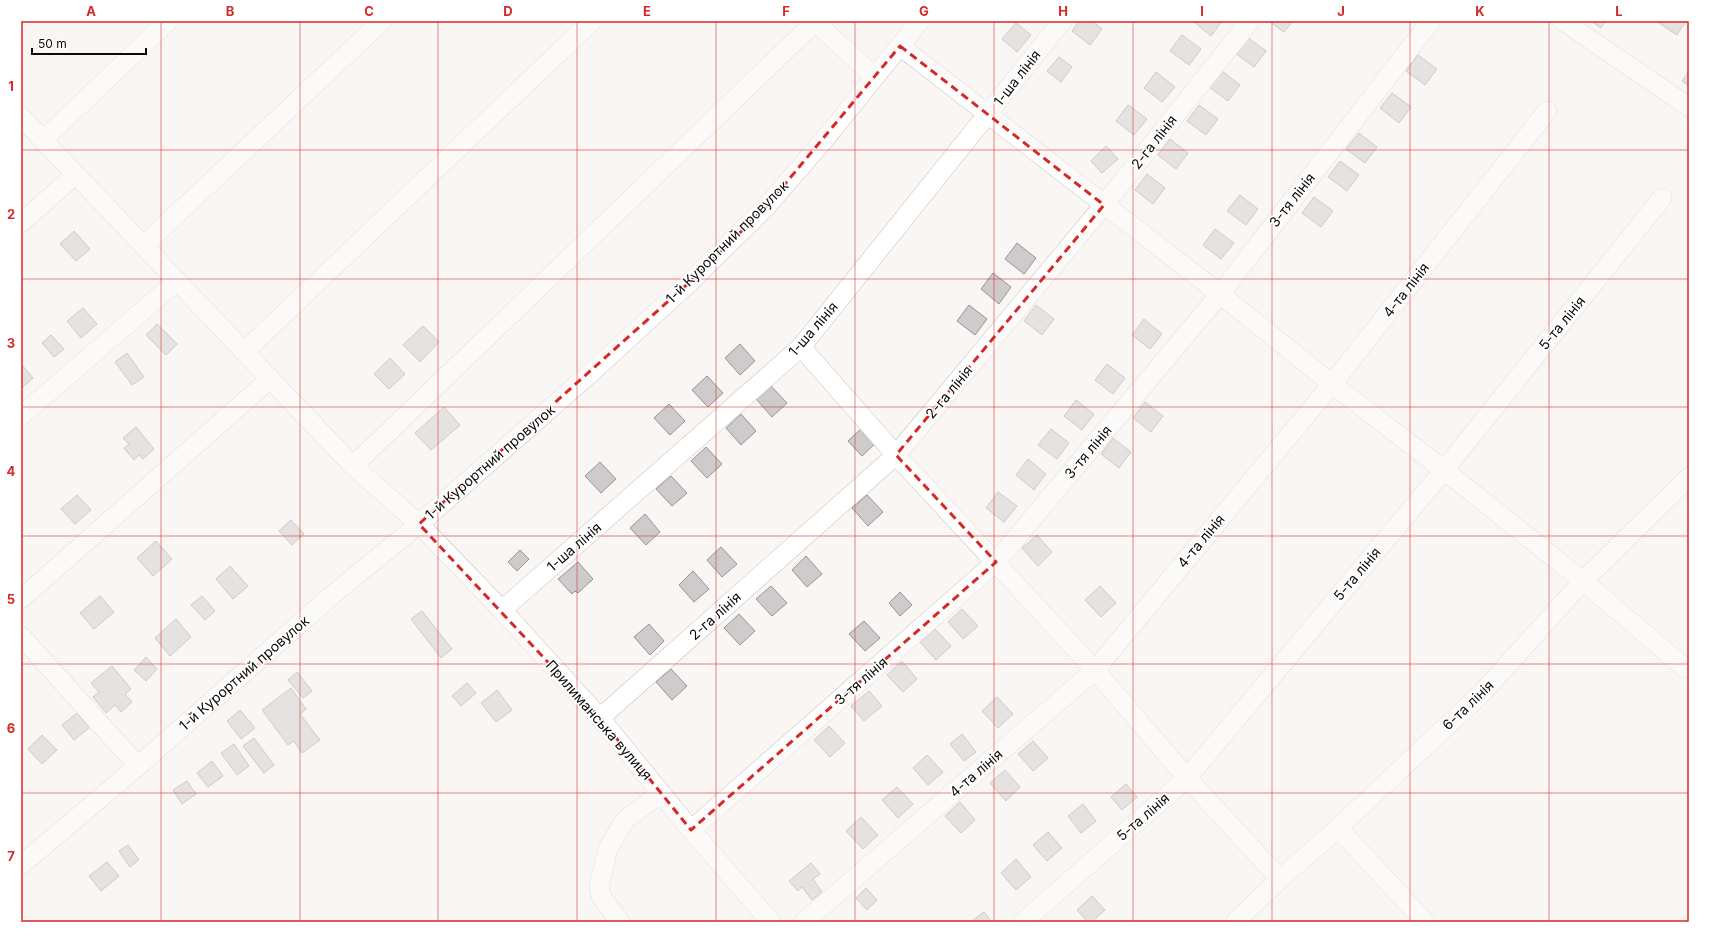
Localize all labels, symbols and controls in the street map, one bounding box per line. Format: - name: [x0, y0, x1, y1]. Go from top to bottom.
- text: A: [86, 3, 96, 19]
- text: B: [226, 3, 235, 19]
- text: C: [364, 3, 374, 19]
- text: D: [503, 3, 513, 19]
- text: E: [643, 3, 651, 19]
- text: F: [782, 3, 790, 19]
- text: G: [919, 3, 929, 19]
- text: H: [1058, 3, 1068, 19]
- text: I: [1200, 3, 1204, 19]
- text: J: [1337, 3, 1345, 19]
- text: K: [1475, 3, 1485, 19]
- text: L: [1615, 3, 1623, 19]
- scale bar: [32, 30, 146, 56]
- text: 50 m: [38, 36, 67, 51]
- street label: 1-ша лінія: [989, 46, 1044, 109]
- text: 1: [8, 78, 14, 94]
- street label: 2-га лінія: [1127, 111, 1180, 172]
- street label: 3-тя лінія: [1265, 169, 1318, 230]
- street label: 1-й Курортний провулок: [662, 176, 792, 307]
- text: 2: [7, 206, 15, 222]
- street label: 4-та лінія: [1379, 259, 1432, 320]
- street label: 5-та лінія: [1535, 292, 1588, 353]
- street label: 1-ша лінія: [784, 298, 841, 359]
- text: 3: [7, 335, 15, 351]
- street label: 2-га лінія: [922, 362, 976, 422]
- street label: 1-й Курортний провулок: [421, 400, 558, 523]
- street label: 3-тя лінія: [1060, 422, 1115, 482]
- text: 4: [7, 463, 16, 479]
- street label: 4-та лінія: [1173, 510, 1228, 571]
- street label: 1-ша лінія: [543, 518, 604, 575]
- street label: 5-та лінія: [1329, 544, 1384, 604]
- street label: 2-га лінія: [685, 588, 744, 643]
- text: 5: [7, 591, 15, 607]
- street label: 1-й Курортний провулок: [175, 611, 312, 734]
- street label: 3-тя лінія: [831, 653, 890, 708]
- street label: Прилиманська вулиця: [543, 656, 656, 783]
- street label: 6-та лінія: [1439, 676, 1497, 733]
- text: 6: [7, 720, 15, 736]
- street label: 4-та лінія: [946, 745, 1006, 800]
- street label: 5-та лінія: [1113, 789, 1172, 844]
- text: 7: [7, 848, 15, 864]

